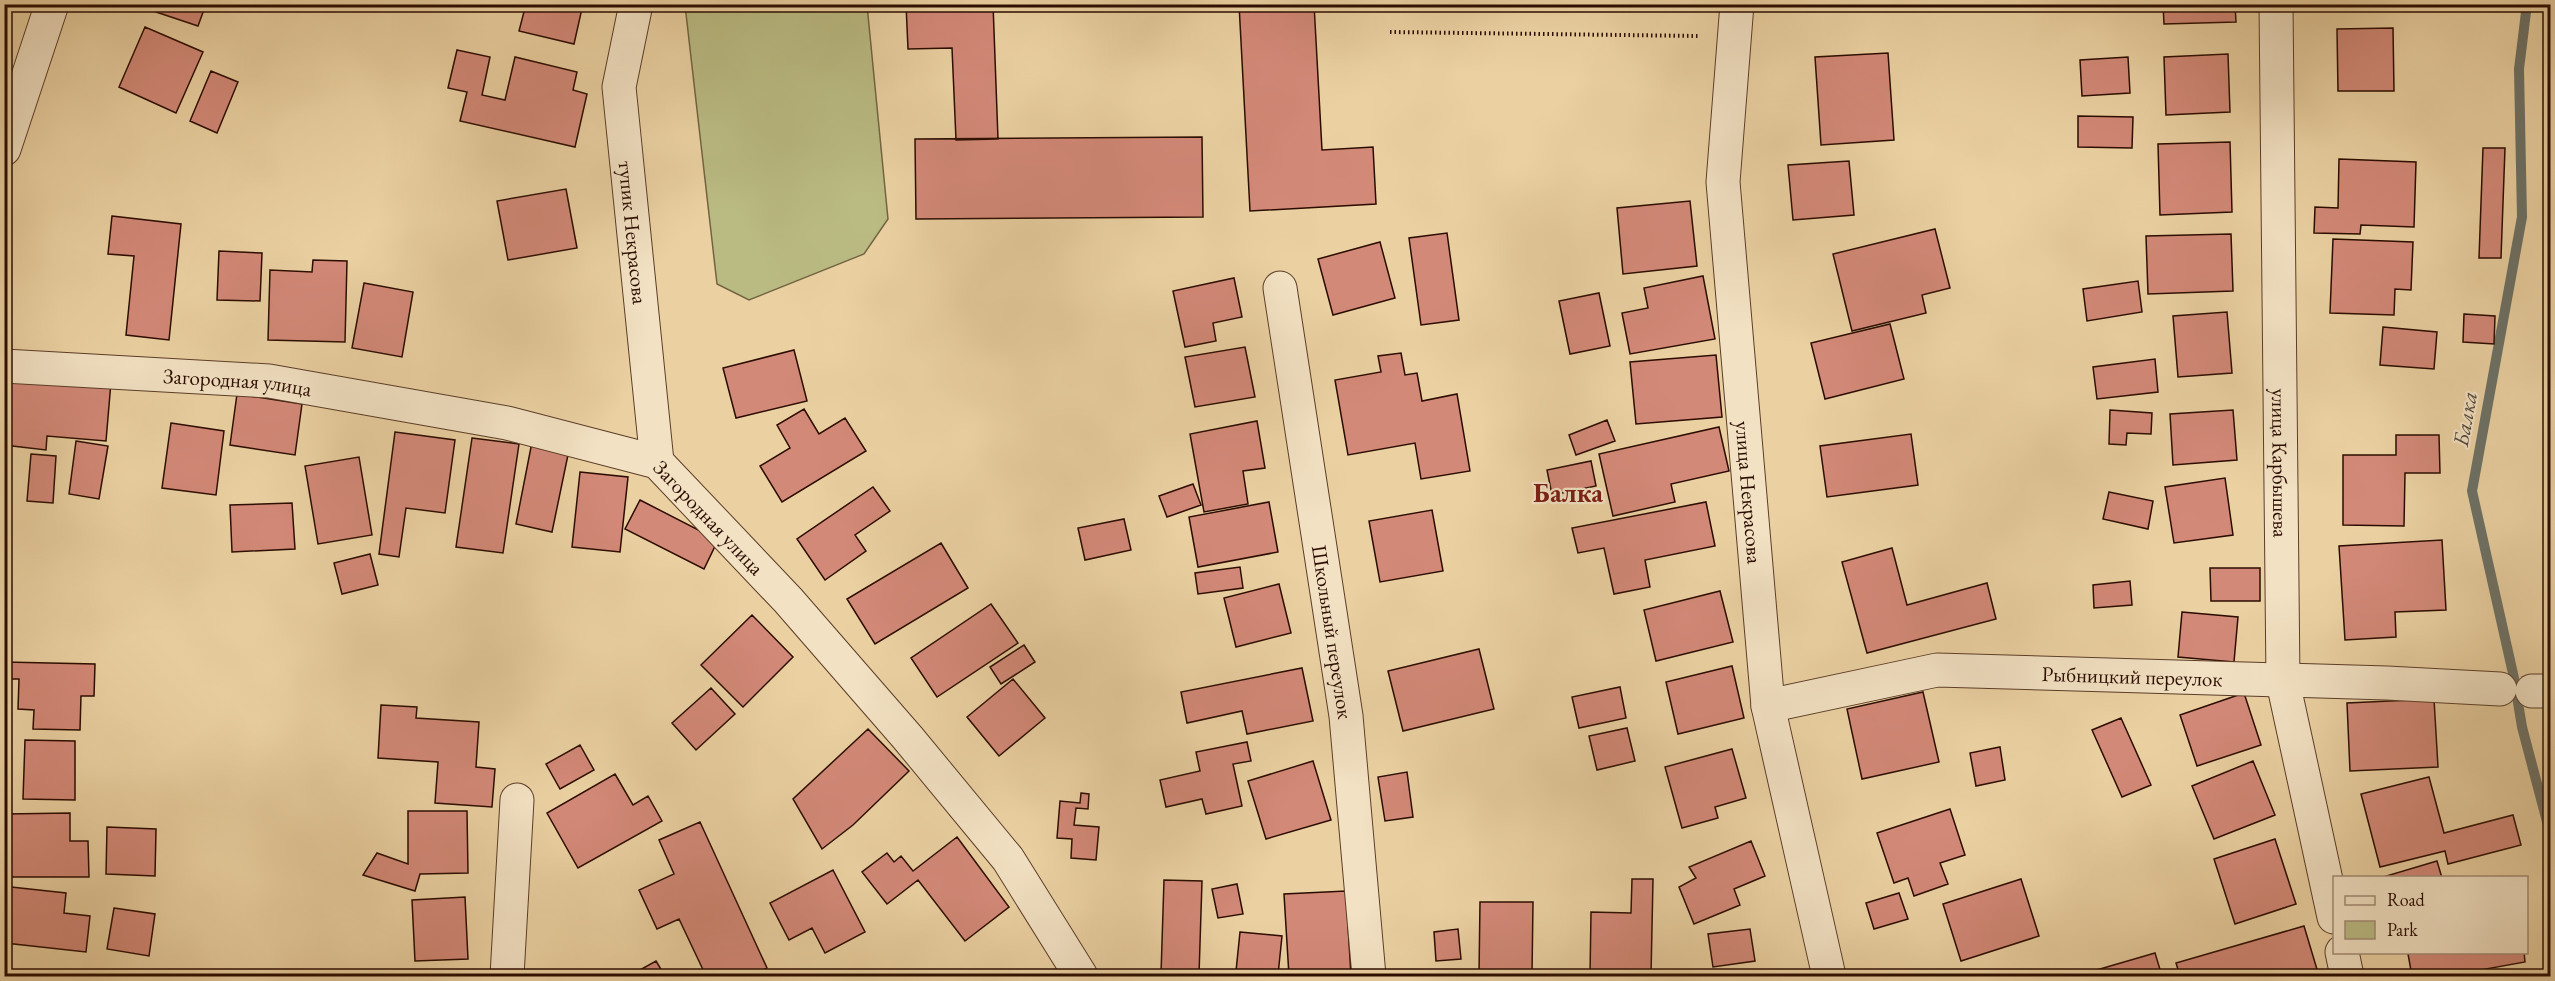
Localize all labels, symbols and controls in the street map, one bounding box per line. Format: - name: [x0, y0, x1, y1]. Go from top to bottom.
- street label: тупик Некрасова: [613, 160, 654, 306]
- street label: Загородная улица: [162, 362, 315, 402]
- street label: улица Карбышева: [2266, 388, 2295, 538]
- water label: Балка: [2446, 389, 2484, 450]
- street label: улица Некрасова: [1730, 420, 1769, 565]
- street label: Загородная улица: [648, 454, 771, 581]
- district label: Балка: [1533, 475, 1603, 510]
- street label: Школьный переулок: [1306, 543, 1360, 721]
- street label: Рыбницкий переулок: [2041, 660, 2223, 692]
- legend: [2333, 876, 2528, 954]
- text: Road: [2387, 888, 2426, 911]
- text: Park: [2387, 918, 2418, 941]

